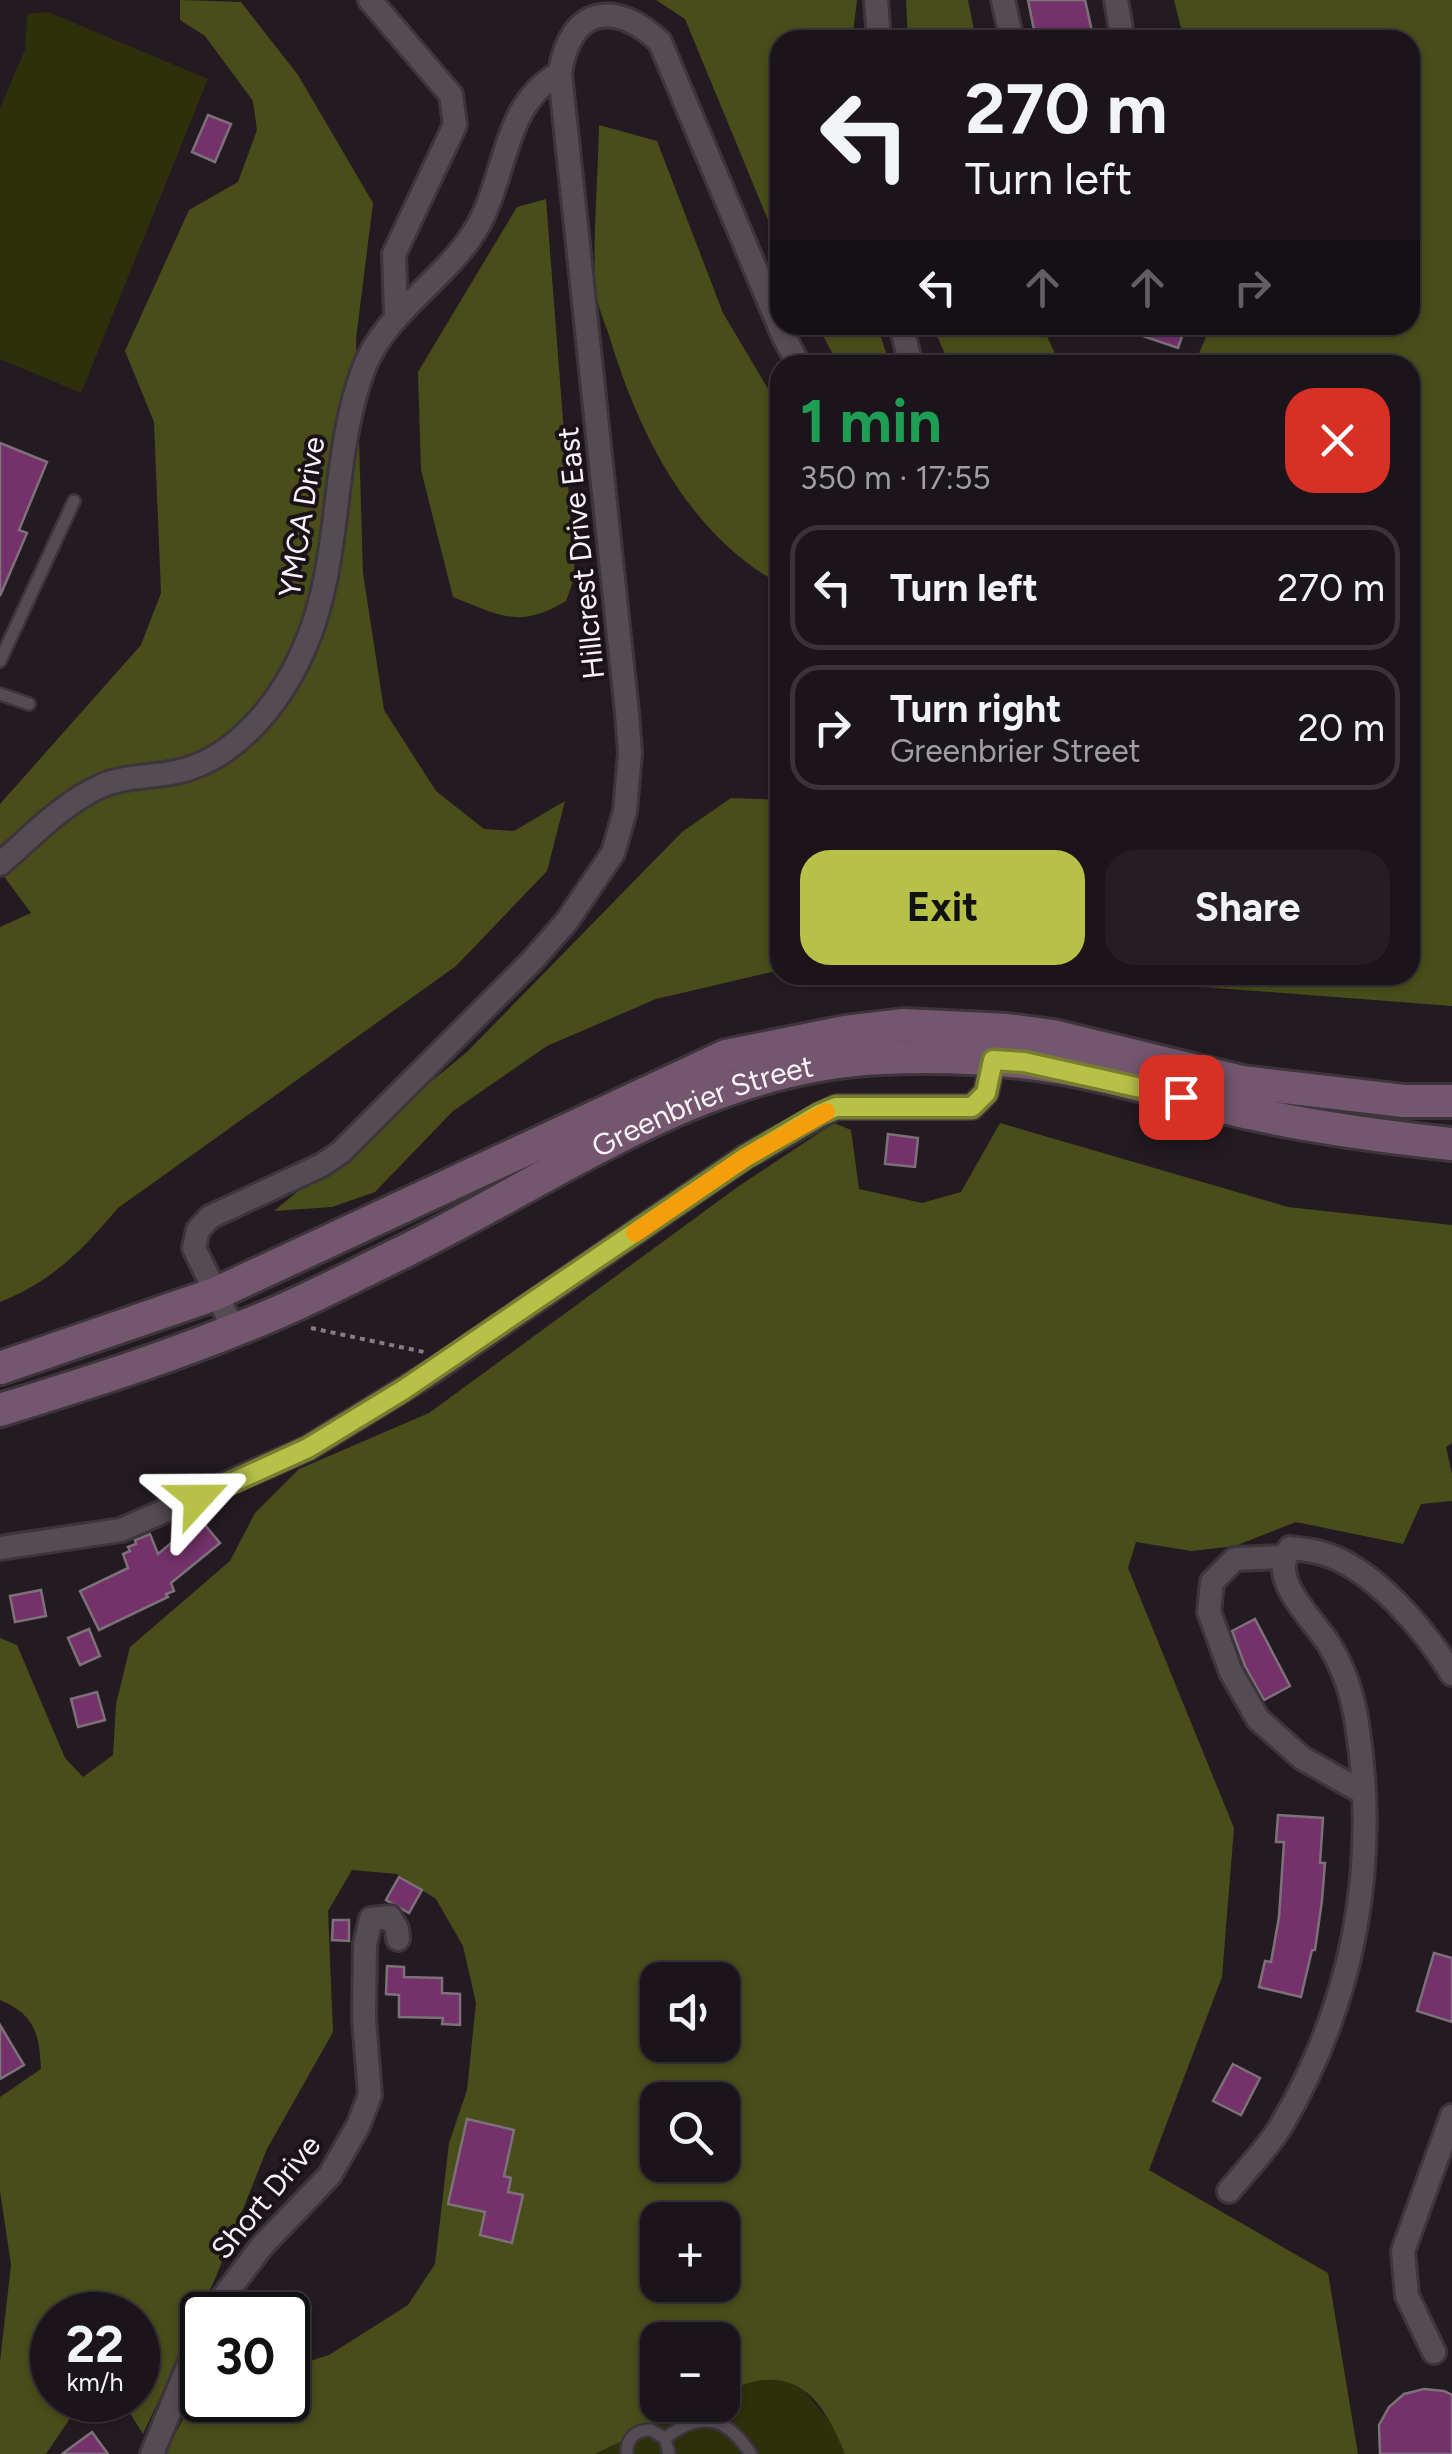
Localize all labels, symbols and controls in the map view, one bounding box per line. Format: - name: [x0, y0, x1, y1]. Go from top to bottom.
- text: 270 m: [965, 66, 1168, 151]
- icon: left: [800, 70, 930, 200]
- text: Turn left: [965, 151, 1132, 205]
- icon: left: [910, 260, 965, 315]
- icon: ahead: [1015, 260, 1070, 315]
- icon: ahead: [1120, 260, 1175, 315]
- icon: right: [1225, 260, 1280, 315]
- text: 1 min: [800, 385, 942, 457]
- button: close: [1285, 388, 1390, 493]
- street label: Hillcrest Drive East: [549, 425, 612, 681]
- street label: YMCA Drive: [271, 434, 332, 600]
- text: 350 m · 17:55: [800, 459, 991, 497]
- icon: left: [805, 560, 860, 615]
- text: Turn left: [890, 565, 1038, 611]
- text: 270 m: [1277, 565, 1385, 611]
- text: Turn right: [890, 686, 1062, 732]
- icon: right: [805, 700, 860, 755]
- text: 20 m: [1298, 705, 1385, 751]
- text: Greenbrier Street: [890, 732, 1141, 770]
- button: Exit: [800, 850, 1085, 965]
- button: Share: [1105, 850, 1390, 965]
- street label: Greenbrier Street: [585, 1047, 816, 1165]
- pin: [1139, 1055, 1224, 1140]
- icon: arrive: [1154, 1070, 1209, 1125]
- position arrow: [146, 1446, 250, 1550]
- map controls: [640, 1962, 740, 2422]
- button: sound: [640, 1962, 740, 2062]
- button: search: [640, 2082, 740, 2182]
- street label: Short Drive: [203, 2127, 328, 2266]
- button: +: [640, 2202, 740, 2302]
- speed limit sign: 30: [180, 2292, 310, 2422]
- text: 22: [66, 2314, 124, 2375]
- button: −: [640, 2322, 740, 2422]
- text: km/h: [66, 2367, 124, 2397]

